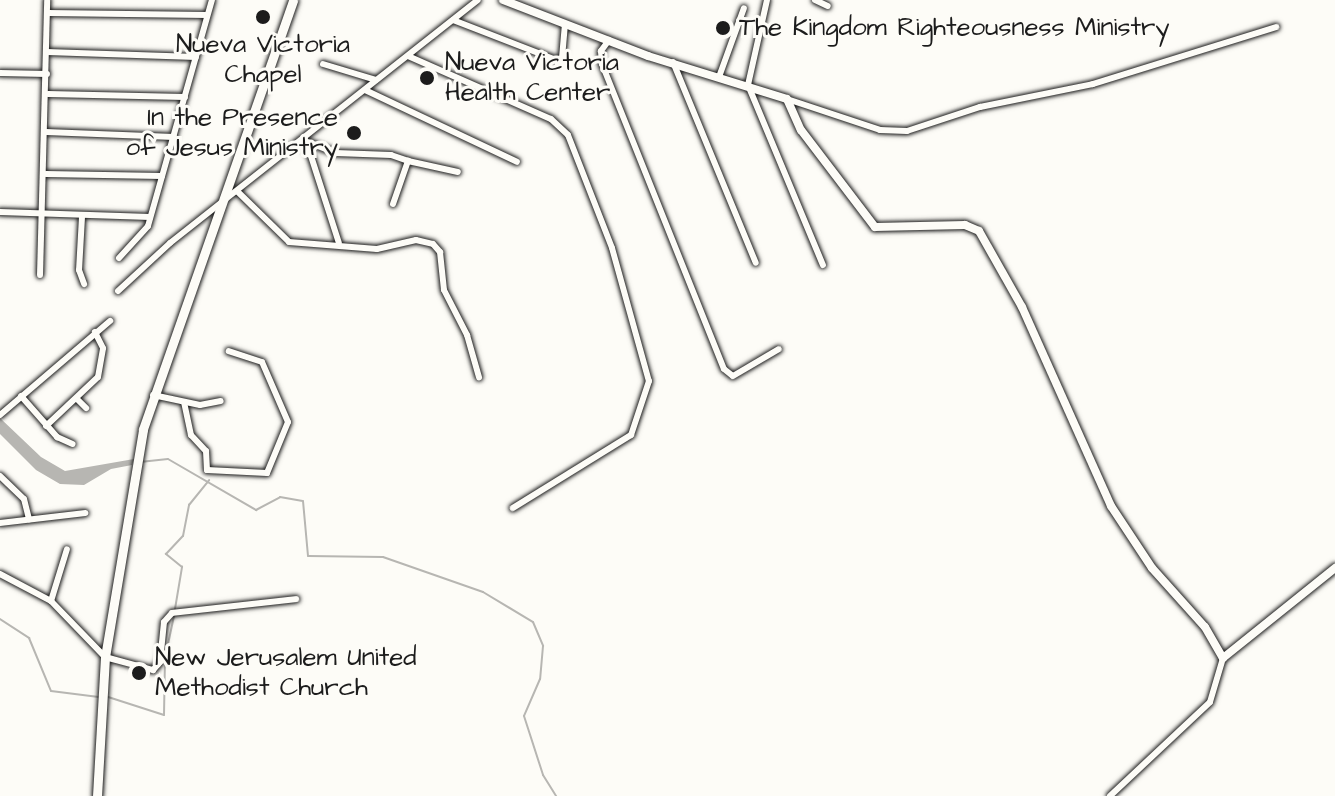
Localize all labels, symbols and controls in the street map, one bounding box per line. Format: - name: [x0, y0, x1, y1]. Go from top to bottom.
- marker: Nueva Victoria Chapel: [254, 8, 272, 26]
- place label: The Kingdom Righteousness Ministry: [739, 12, 1170, 44]
- marker: The Kingdom Righteousness Ministry: [714, 19, 732, 37]
- place label: Nueva Victoria Chapel: [176, 29, 350, 90]
- place label: Nueva Victoria Health Center: [445, 47, 619, 108]
- marker: Nueva Victoria Health Center: [416, 67, 438, 89]
- place label: In the Presence of Jesus Ministry: [125, 102, 338, 164]
- marker: In the Presence of Jesus Ministry: [345, 124, 363, 142]
- place label: New Jerusalem United Methodist Church: [155, 642, 417, 704]
- marker: New Jerusalem United Methodist Church: [130, 664, 148, 682]

